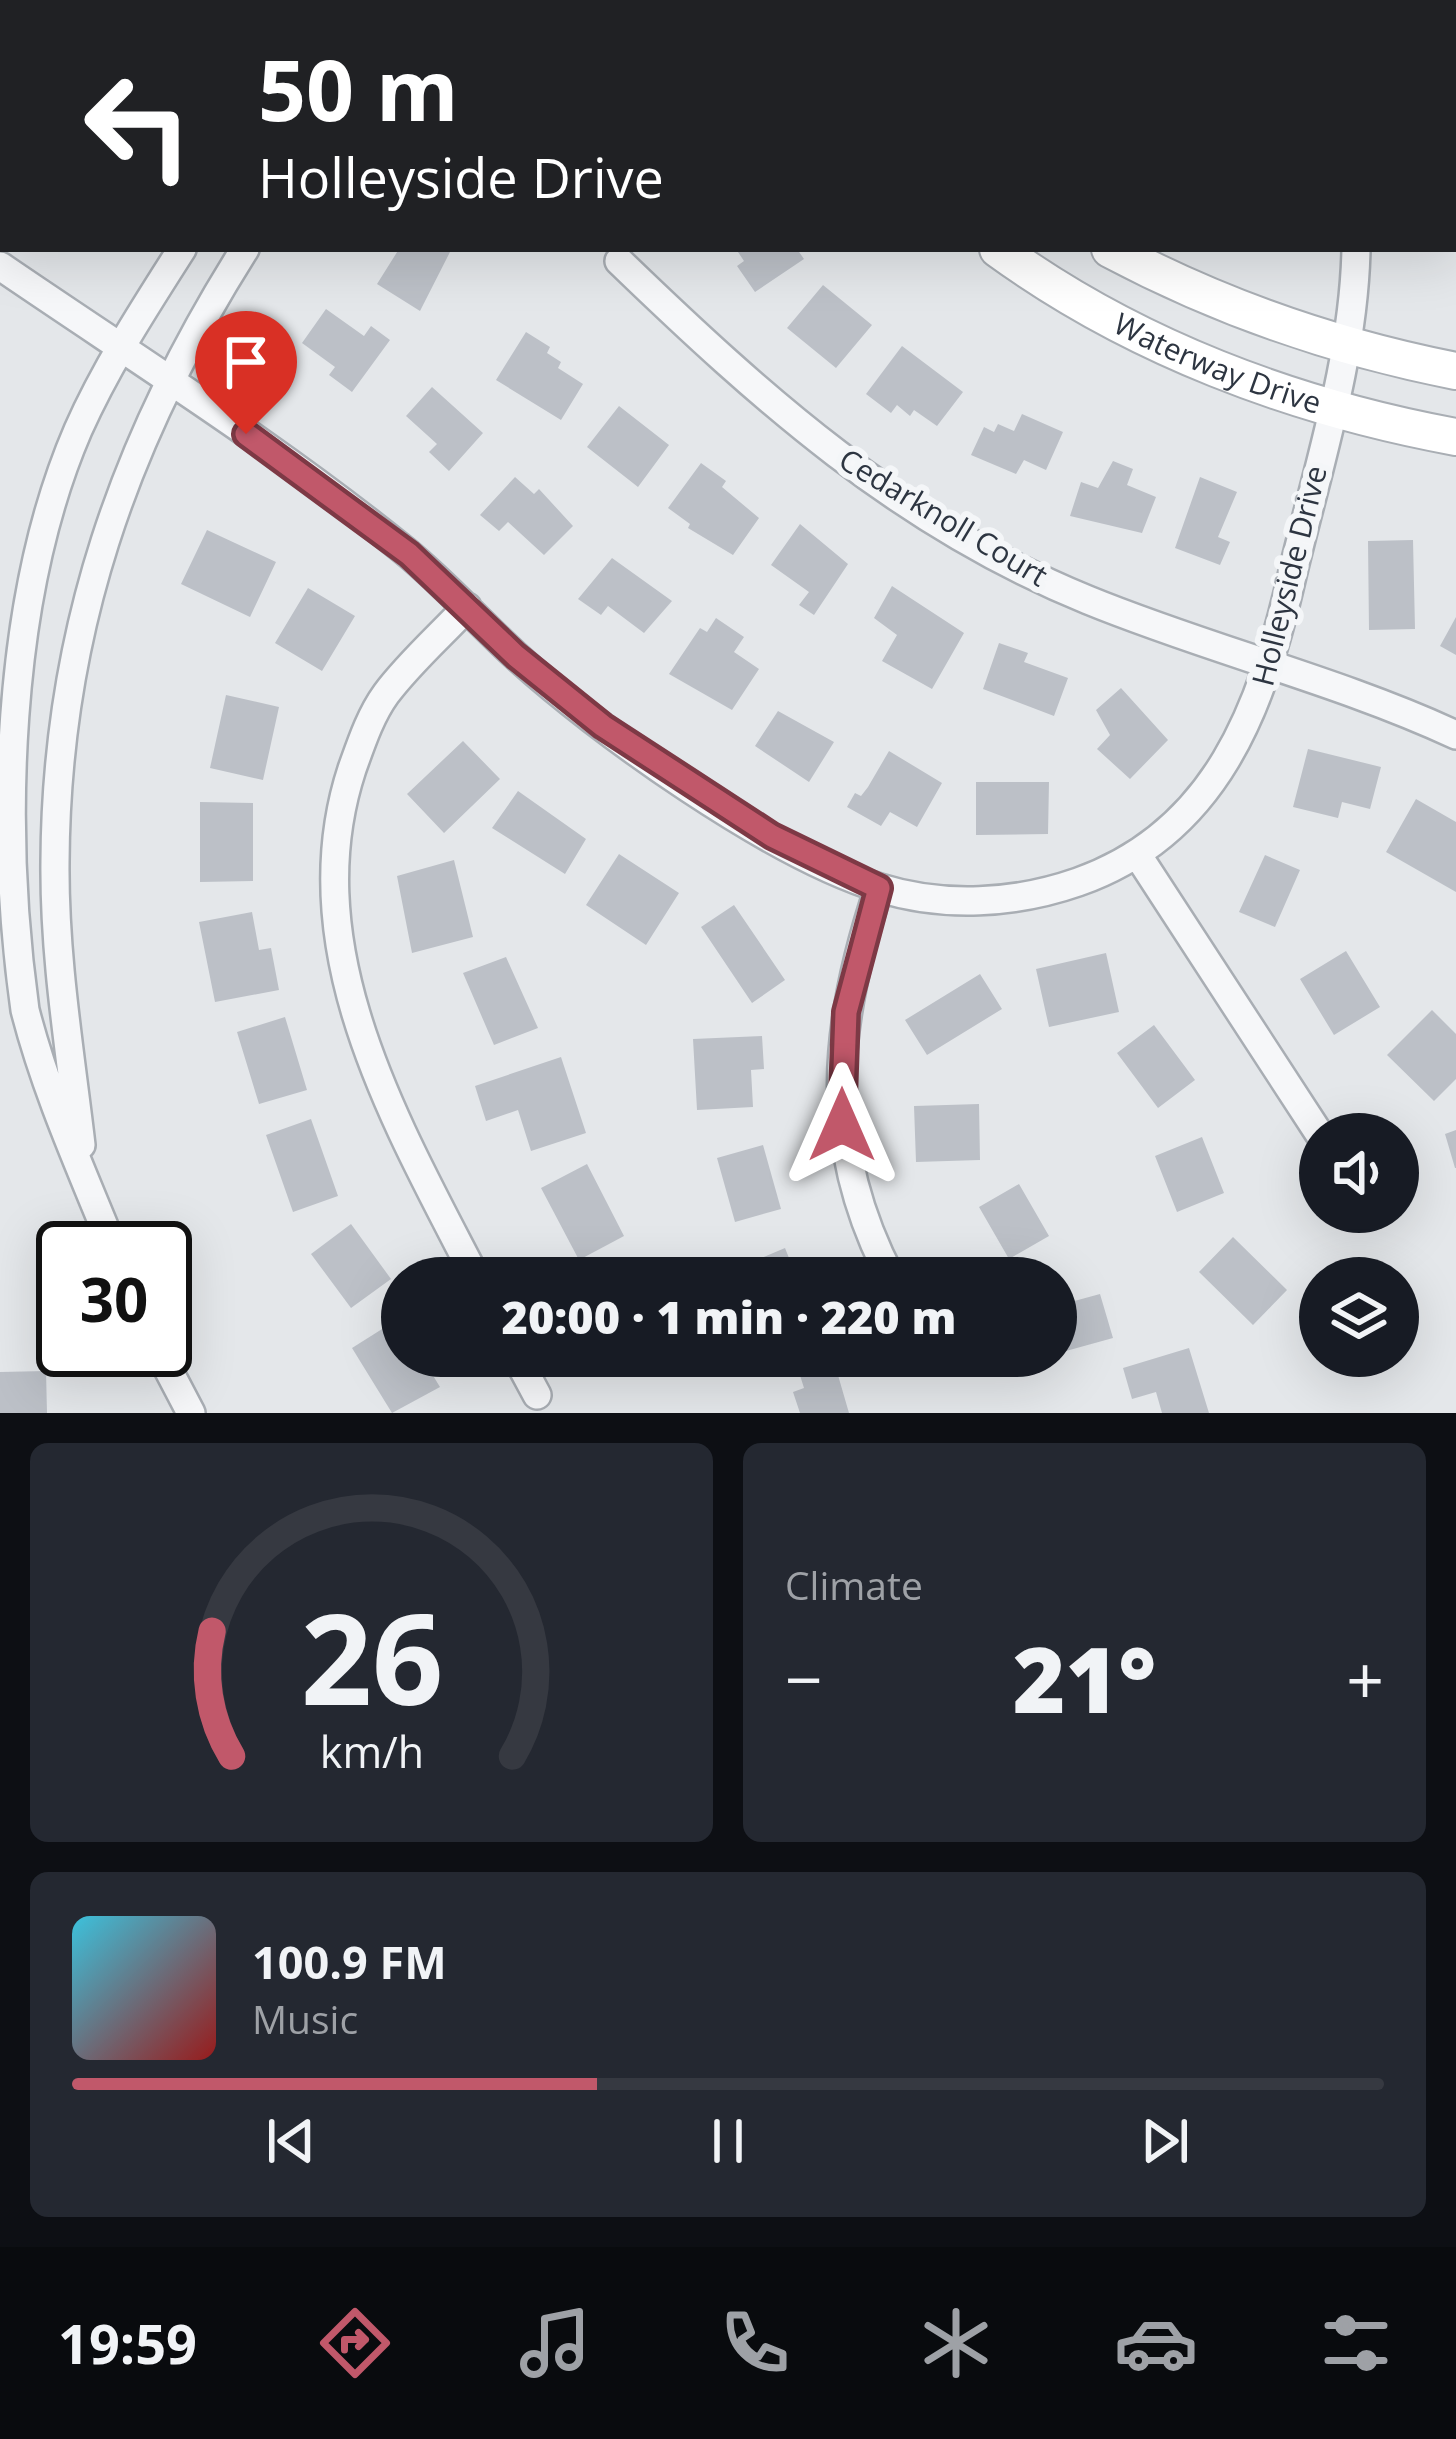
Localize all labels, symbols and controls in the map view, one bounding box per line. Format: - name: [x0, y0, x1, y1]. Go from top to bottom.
- text: 50 m: [258, 31, 458, 146]
- icon: left: [60, 48, 216, 204]
- text: Holleyside Drive: [258, 140, 664, 214]
- street label: Waterway Drive: [1107, 303, 1326, 423]
- pin: [195, 311, 297, 434]
- icon: arrive: [213, 329, 279, 395]
- street label: Cedarknoll Court: [832, 438, 1056, 595]
- street label: Holleyside Drive: [1241, 461, 1336, 690]
- position arrow: [779, 1062, 905, 1188]
- map controls: [1299, 1113, 1419, 1377]
- button: sound: [1299, 1113, 1419, 1233]
- speed limit sign: 30: [36, 1221, 192, 1377]
- button: layers: [1299, 1257, 1419, 1377]
- text: 20:00 · 1 min · 220 m: [502, 1286, 956, 1347]
- text: Climate: [785, 1558, 923, 1611]
- text: 26: [300, 1572, 443, 1742]
- text: 21°: [1013, 1617, 1156, 1739]
- text: −: [785, 1633, 823, 1723]
- text: +: [1346, 1633, 1384, 1723]
- text: km/h: [319, 1721, 424, 1780]
- text: 100.9 FM: [252, 1931, 447, 1992]
- text: Music: [252, 1992, 358, 2045]
- icon: previous: [258, 2108, 324, 2174]
- icon: pause: [695, 2108, 761, 2174]
- icon: next: [1132, 2108, 1198, 2174]
- icon: directions: [313, 2301, 397, 2385]
- icon: music: [513, 2301, 597, 2385]
- icon: phone: [713, 2301, 797, 2385]
- icon: climate: [914, 2301, 998, 2385]
- icon: car: [1114, 2301, 1198, 2385]
- icon: filters: [1314, 2301, 1398, 2385]
- text: 19:59: [58, 2306, 197, 2380]

